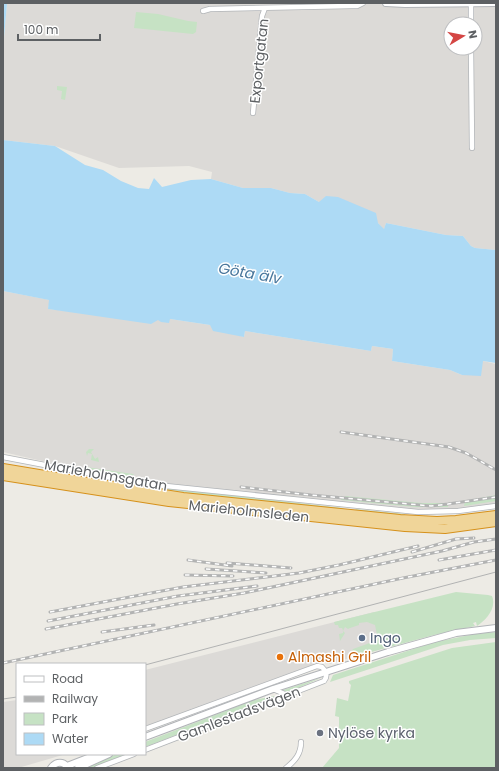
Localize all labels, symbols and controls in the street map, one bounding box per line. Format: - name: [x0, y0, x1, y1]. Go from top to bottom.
- scale bar: [18, 16, 100, 42]
- north arrow: [443, 16, 483, 56]
- street label: Exportgatan: [245, 18, 273, 104]
- text: 100 m: [24, 21, 58, 38]
- text: N: [464, 29, 481, 40]
- water label: Göta älv: [217, 257, 284, 289]
- street label: Marieholmsgatan: [43, 454, 169, 496]
- street label: Marieholmsleden: [188, 495, 310, 527]
- place label: Ingo: [370, 628, 401, 648]
- marker: Ingo: [357, 633, 367, 643]
- place label: Almashi Gril: [288, 647, 371, 667]
- marker: Almashi Gril: [275, 652, 285, 662]
- legend: [16, 663, 146, 755]
- text: Road: [52, 670, 83, 687]
- street label: Gamlestadsvägen: [175, 681, 303, 747]
- text: Railway: [52, 690, 98, 707]
- text: Park: [52, 710, 79, 727]
- place label: Nylöse kyrka: [328, 723, 415, 743]
- marker: Nylöse kyrka: [315, 728, 325, 738]
- text: Water: [52, 730, 89, 747]

